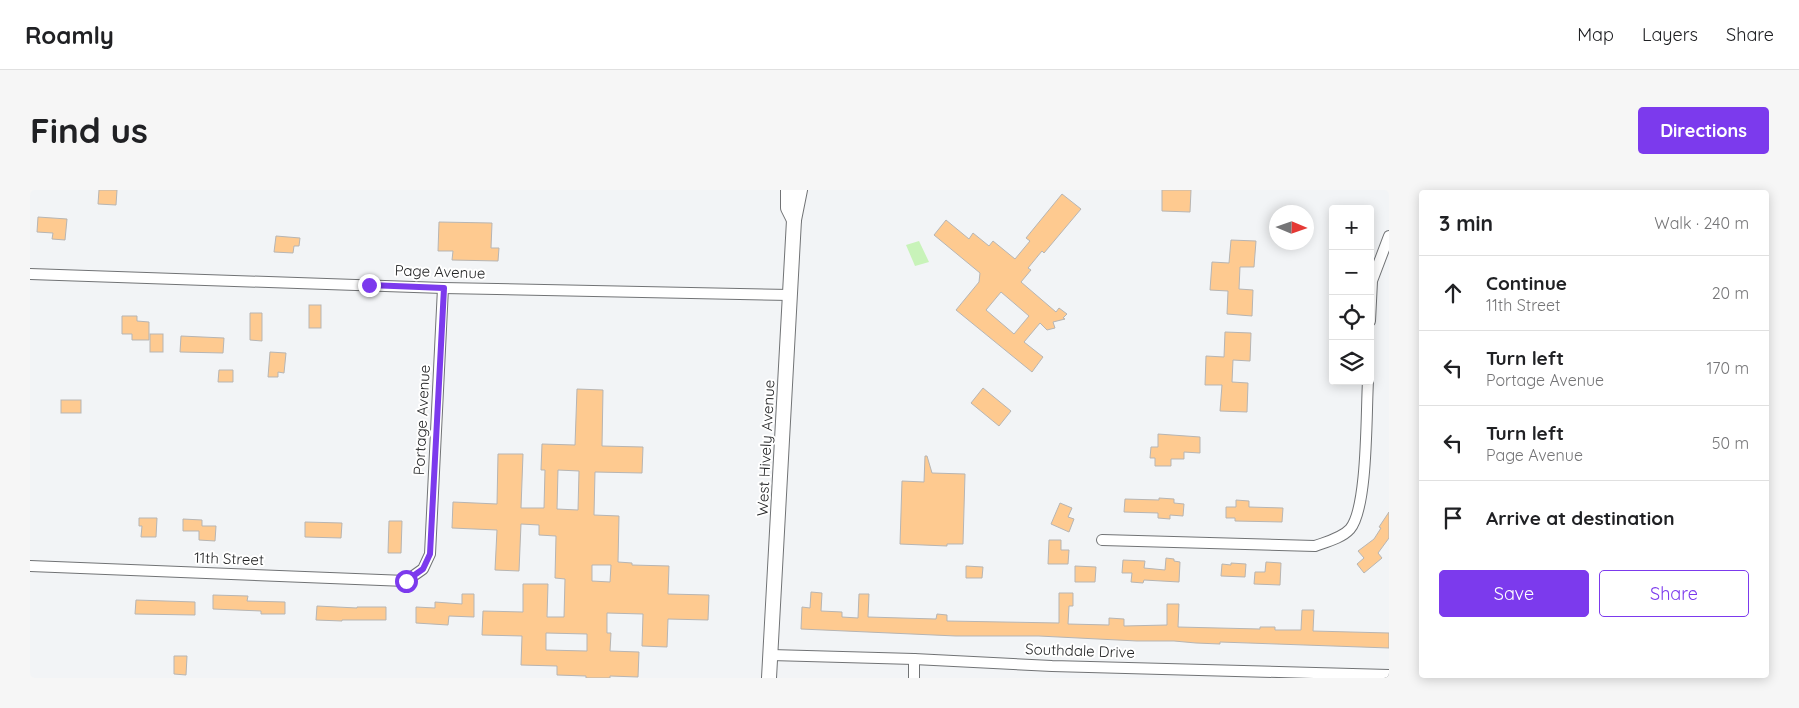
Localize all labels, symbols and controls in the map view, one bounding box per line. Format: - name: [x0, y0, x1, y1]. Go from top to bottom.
- text: Roamly: [25, 20, 114, 50]
- text: Map: [1577, 23, 1614, 46]
- text: Layers: [1642, 23, 1698, 46]
- text: Share: [1726, 23, 1774, 46]
- button: Directions: [1638, 107, 1769, 154]
- text: Find us: [30, 108, 148, 152]
- north arrow: [1269, 205, 1314, 250]
- map controls: [1329, 205, 1374, 385]
- button: +: [1329, 205, 1374, 250]
- text: 3 min: [1439, 210, 1493, 236]
- text: Walk · 240 m: [1654, 213, 1749, 233]
- button: −: [1329, 250, 1374, 295]
- street label: Page Avenue: [394, 260, 486, 283]
- text: Continue: [1486, 271, 1567, 295]
- route end: [358, 274, 381, 297]
- icon: ahead: [1439, 279, 1467, 307]
- text: 20 m: [1712, 283, 1749, 303]
- button: locate: [1329, 295, 1374, 340]
- text: 11th Street: [1486, 295, 1560, 315]
- button: layers: [1329, 340, 1374, 385]
- text: Turn left: [1486, 346, 1564, 370]
- icon: left: [1439, 354, 1467, 382]
- text: 170 m: [1706, 358, 1749, 378]
- street label: Portage Avenue: [409, 364, 434, 476]
- text: Portage Avenue: [1486, 370, 1604, 390]
- street label: West Hively Avenue: [752, 379, 779, 517]
- text: Turn left: [1486, 421, 1564, 445]
- icon: left: [1439, 429, 1467, 457]
- text: 50 m: [1712, 433, 1749, 453]
- text: Page Avenue: [1486, 445, 1583, 465]
- icon: arrive: [1439, 504, 1467, 532]
- text: Arrive at destination: [1486, 506, 1675, 530]
- street label: 11th Street: [194, 548, 264, 569]
- route start: [395, 570, 418, 593]
- button: Save: [1439, 570, 1589, 617]
- button: Share: [1599, 570, 1749, 617]
- street label: Southdale Drive: [1025, 639, 1135, 662]

